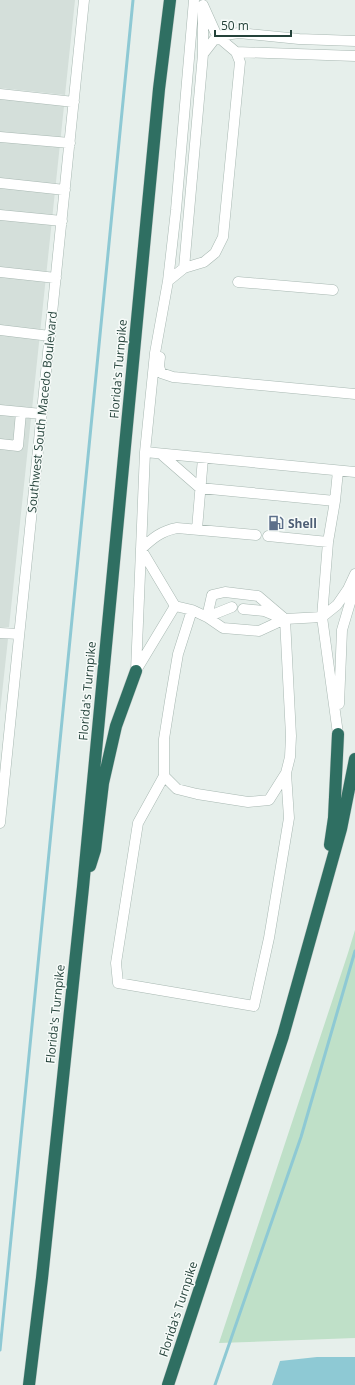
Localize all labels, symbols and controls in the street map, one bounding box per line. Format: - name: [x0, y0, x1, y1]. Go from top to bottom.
- scale bar: [215, 12, 291, 38]
- text: 50 m: [221, 17, 249, 34]
- street label: Southwest South Macedo Boulevard: [23, 310, 61, 514]
- street label: Florida's Turnpike: [105, 318, 131, 419]
- fuel station icon: Shell: [267, 514, 285, 532]
- place label: Shell: [288, 515, 317, 532]
- street label: Florida's Turnpike: [74, 640, 100, 741]
- street label: Florida's Turnpike: [41, 963, 69, 1064]
- street label: Florida's Turnpike: [155, 1259, 202, 1359]

